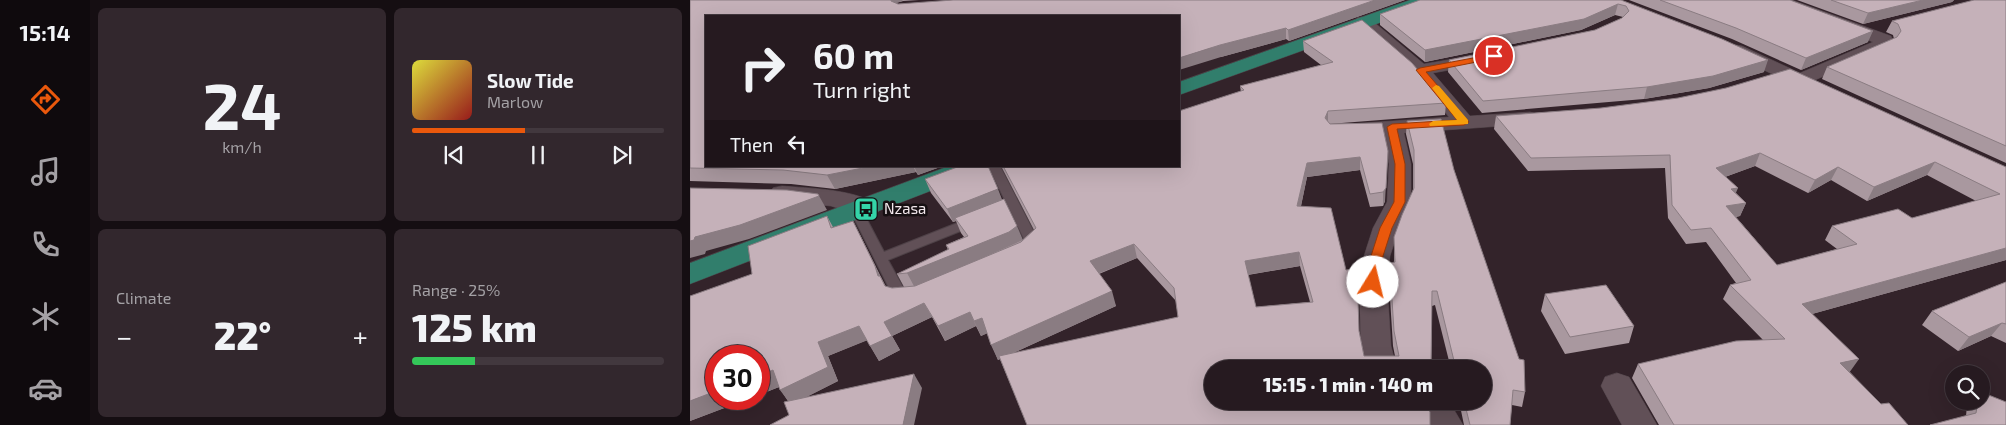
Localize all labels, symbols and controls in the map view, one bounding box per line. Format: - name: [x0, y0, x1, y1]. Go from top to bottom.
- text: 15:14: [20, 19, 70, 45]
- text: 60 m: [813, 34, 894, 76]
- icon: right: [730, 35, 795, 100]
- pin: [1473, 35, 1515, 77]
- icon: arrive: [1480, 42, 1508, 70]
- text: 24: [202, 65, 282, 143]
- text: Slow Tide: [487, 69, 574, 92]
- text: Turn right: [813, 76, 911, 102]
- icon: directions: [28, 82, 63, 117]
- text: Marlow: [487, 92, 543, 111]
- icon: left: [783, 130, 811, 158]
- text: Then: [730, 133, 773, 156]
- text: km/h: [222, 137, 262, 156]
- icon: previous: [440, 141, 468, 169]
- icon: pause: [524, 141, 552, 169]
- icon: next: [608, 141, 636, 169]
- icon: music: [28, 154, 63, 189]
- bus stop icon: Nzasa: [853, 196, 879, 222]
- place label: Nzasa: [884, 199, 926, 217]
- icon: phone: [28, 227, 63, 262]
- position arrow: [1346, 255, 1398, 307]
- text: Range · 25%: [412, 280, 500, 299]
- text: Climate: [116, 288, 171, 307]
- icon: climate: [28, 299, 63, 334]
- text: 125 km: [412, 304, 537, 350]
- text: 22°: [214, 312, 271, 358]
- text: −: [116, 319, 132, 353]
- text: +: [353, 319, 368, 353]
- speed limit sign: 30: [705, 345, 770, 410]
- map controls: [1945, 365, 1990, 410]
- button: search: [1945, 365, 1990, 410]
- icon: car: [28, 371, 63, 406]
- text: 15:15 · 1 min · 140 m: [1263, 373, 1433, 396]

